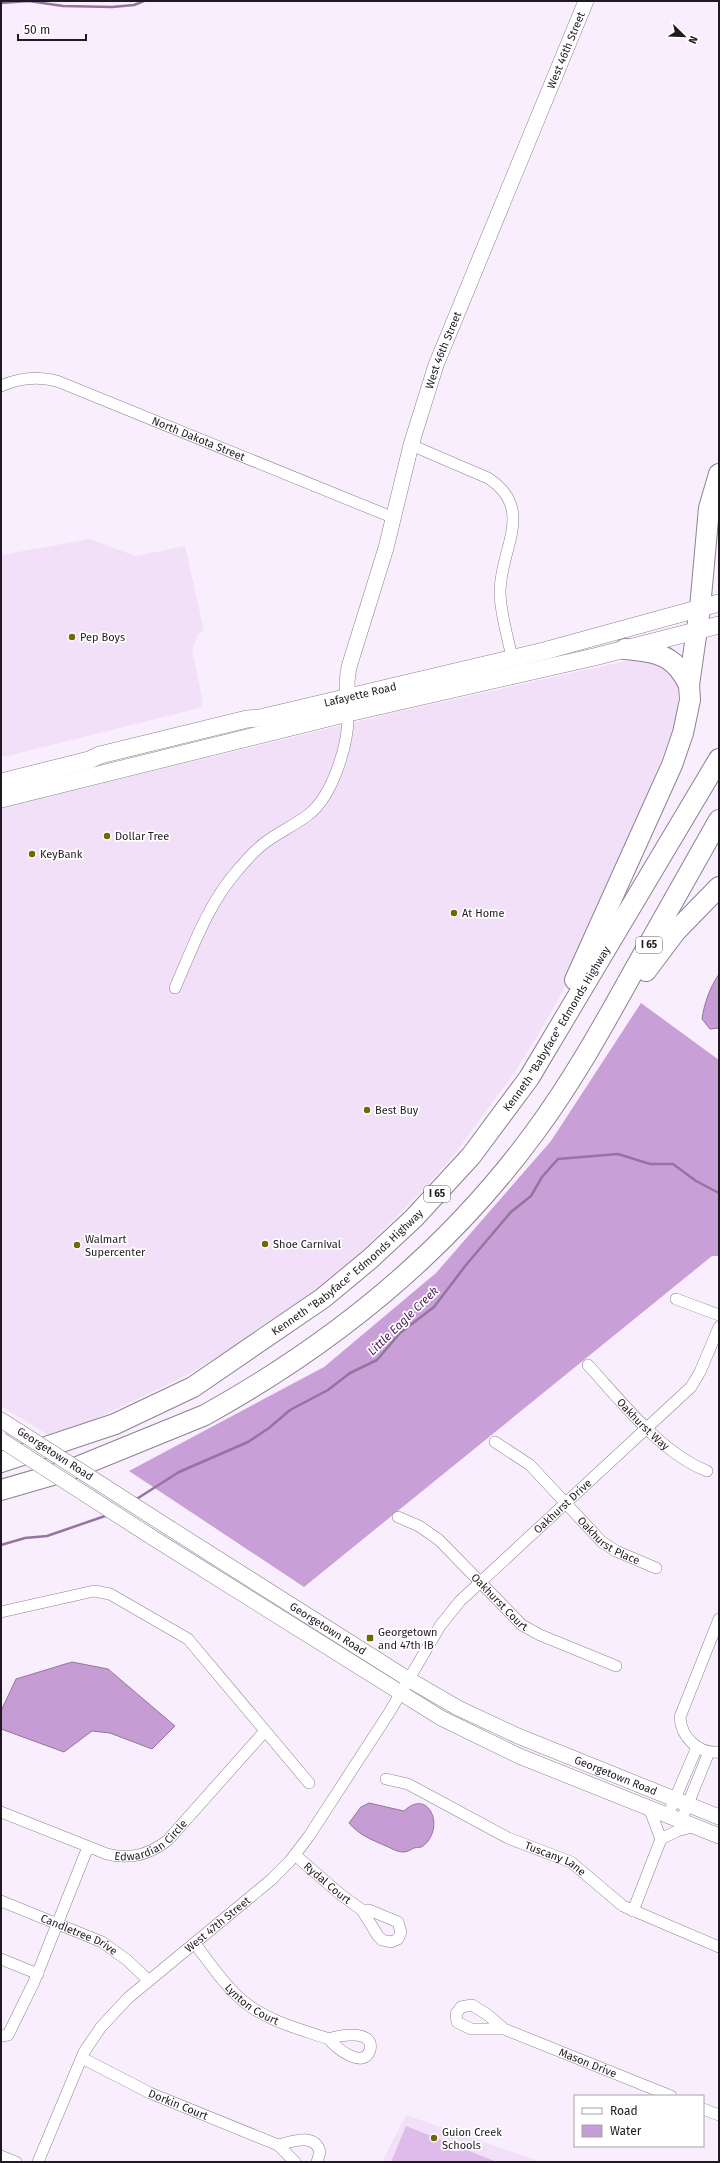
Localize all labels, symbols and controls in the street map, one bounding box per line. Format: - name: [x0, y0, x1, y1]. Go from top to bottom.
- street label: West 46th Street: [544, 10, 587, 91]
- scale bar: [18, 16, 86, 42]
- north arrow: [664, 16, 704, 56]
- text: 50 m: [24, 23, 50, 37]
- text: N: [685, 34, 700, 46]
- street label: West 46th Street: [422, 309, 464, 390]
- street label: North Dakota Street: [150, 414, 247, 463]
- place label: Pep Boys: [80, 631, 125, 644]
- marker: Pep Boys: [67, 632, 77, 642]
- street label: Lafayette Road: [323, 680, 398, 709]
- place label: Dollar Tree: [115, 830, 169, 843]
- marker: Dollar Tree: [102, 831, 112, 841]
- place label: KeyBank: [40, 848, 83, 861]
- marker: KeyBank: [27, 849, 37, 859]
- place label: At Home: [462, 907, 505, 920]
- marker: At Home: [449, 908, 459, 918]
- road number: I 65: [636, 937, 662, 953]
- street label: Kenneth "Babyface" Edmonds Highway: [500, 943, 613, 1114]
- place label: Best Buy: [375, 1104, 419, 1117]
- marker: Best Buy: [362, 1105, 372, 1115]
- road number: I 65: [424, 1186, 450, 1202]
- street label: Kenneth "Babyface" Edmonds Highway: [269, 1206, 426, 1338]
- place label: Walmart Supercenter: [85, 1233, 146, 1259]
- place label: Shoe Carnival: [273, 1238, 341, 1251]
- marker: Shoe Carnival: [260, 1239, 270, 1249]
- marker: Walmart Supercenter: [72, 1240, 82, 1250]
- water label: Little Eagle Creek: [365, 1284, 441, 1358]
- street label: Oakhurst Way: [614, 1396, 673, 1453]
- street label: Georgetown Road: [15, 1425, 95, 1483]
- street label: Oakhurst Drive: [531, 1476, 594, 1536]
- street label: Oakhurst Place: [575, 1514, 642, 1567]
- street label: Oakhurst Court: [469, 1571, 530, 1633]
- street label: Georgetown Road: [288, 1599, 369, 1657]
- place label: Georgetown and 47th IB: [378, 1626, 438, 1652]
- marker: Georgetown and 47th IB: [365, 1633, 375, 1643]
- street label: Georgetown Road: [573, 1753, 659, 1798]
- street label: Edwardian Circle: [114, 1817, 190, 1863]
- street label: Tuscany Lane: [523, 1839, 589, 1878]
- street label: Rydal Court: [301, 1859, 354, 1906]
- street label: West 47th Street: [182, 1893, 253, 1955]
- street label: Candletree Drive: [39, 1911, 120, 1957]
- street label: Lynton Court: [222, 1981, 281, 2027]
- street label: Mason Drive: [557, 2045, 619, 2080]
- street label: Dorkin Court: [147, 2087, 210, 2122]
- legend: [574, 2095, 704, 2147]
- text: Road: [610, 2104, 638, 2118]
- text: Water: [610, 2124, 642, 2138]
- place label: Guion Creek Schools: [442, 2126, 502, 2152]
- marker: Guion Creek Schools: [429, 2133, 439, 2143]

